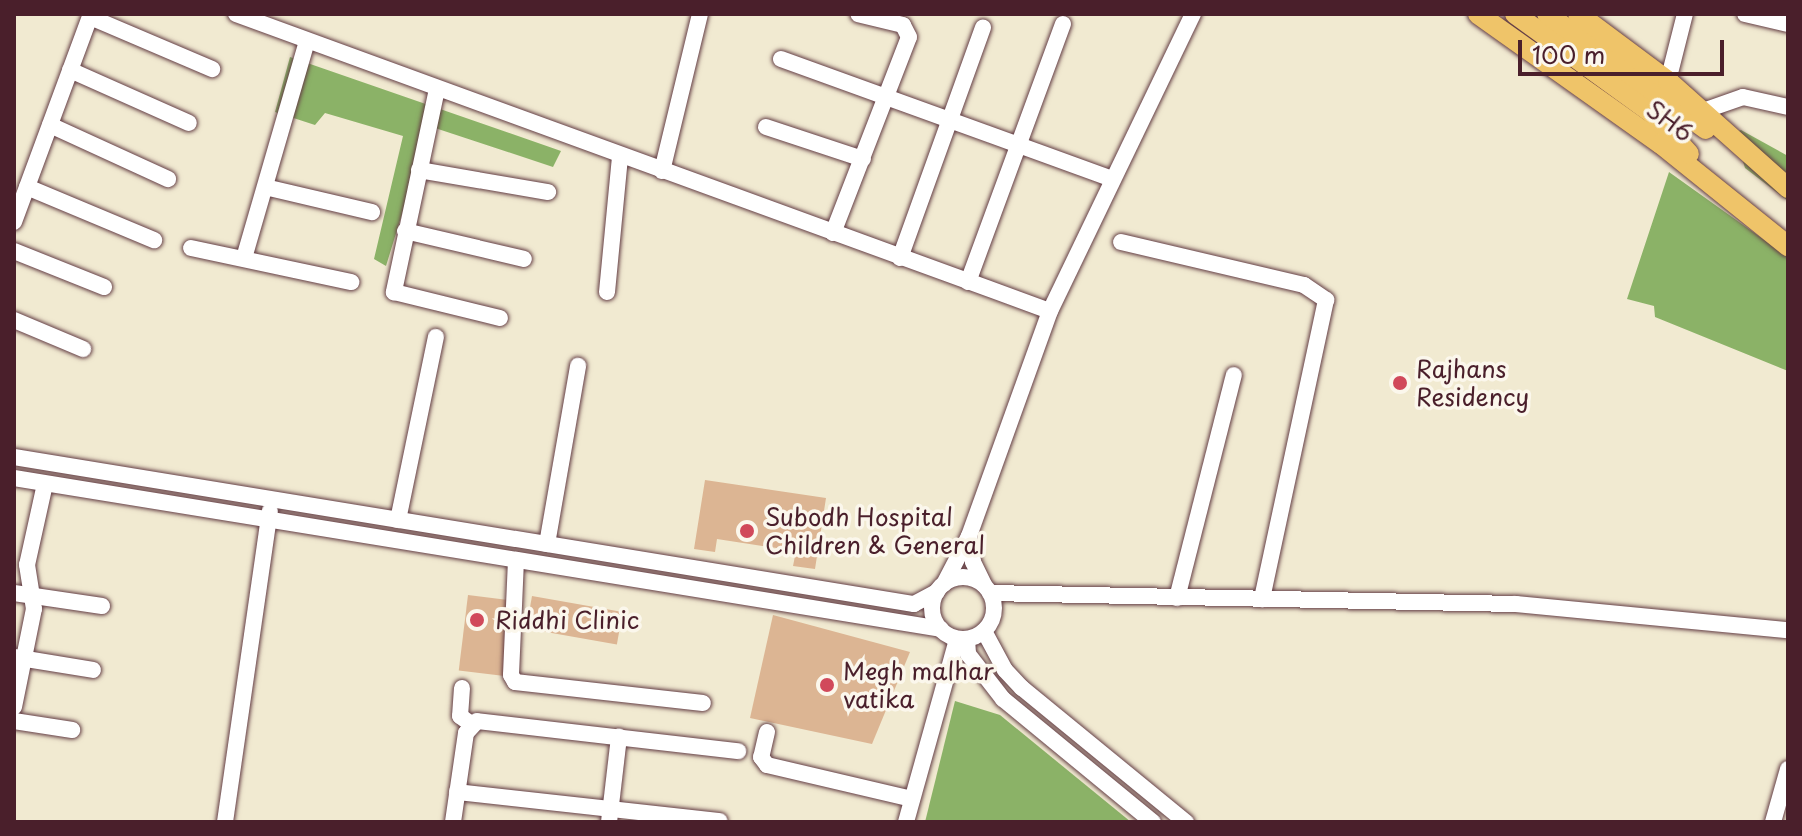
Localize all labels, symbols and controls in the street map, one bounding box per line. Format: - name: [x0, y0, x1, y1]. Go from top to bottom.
- scale bar: [1522, 24, 1728, 74]
- text: 100 m: [1532, 36, 1605, 72]
- street label: SH6: [1641, 95, 1699, 147]
- place label: Rajhans Residency: [1416, 355, 1529, 411]
- marker: Rajhans Residency: [1391, 374, 1409, 392]
- place label: Subodh Hospital Children & General: [765, 503, 987, 559]
- marker: Subodh Hospital Children & General: [736, 520, 758, 542]
- place label: Riddhi Clinic: [495, 606, 639, 634]
- marker: Riddhi Clinic: [466, 609, 488, 631]
- place label: Megh malhar vatika: [843, 657, 996, 713]
- marker: Megh malhar vatika: [818, 676, 836, 694]

